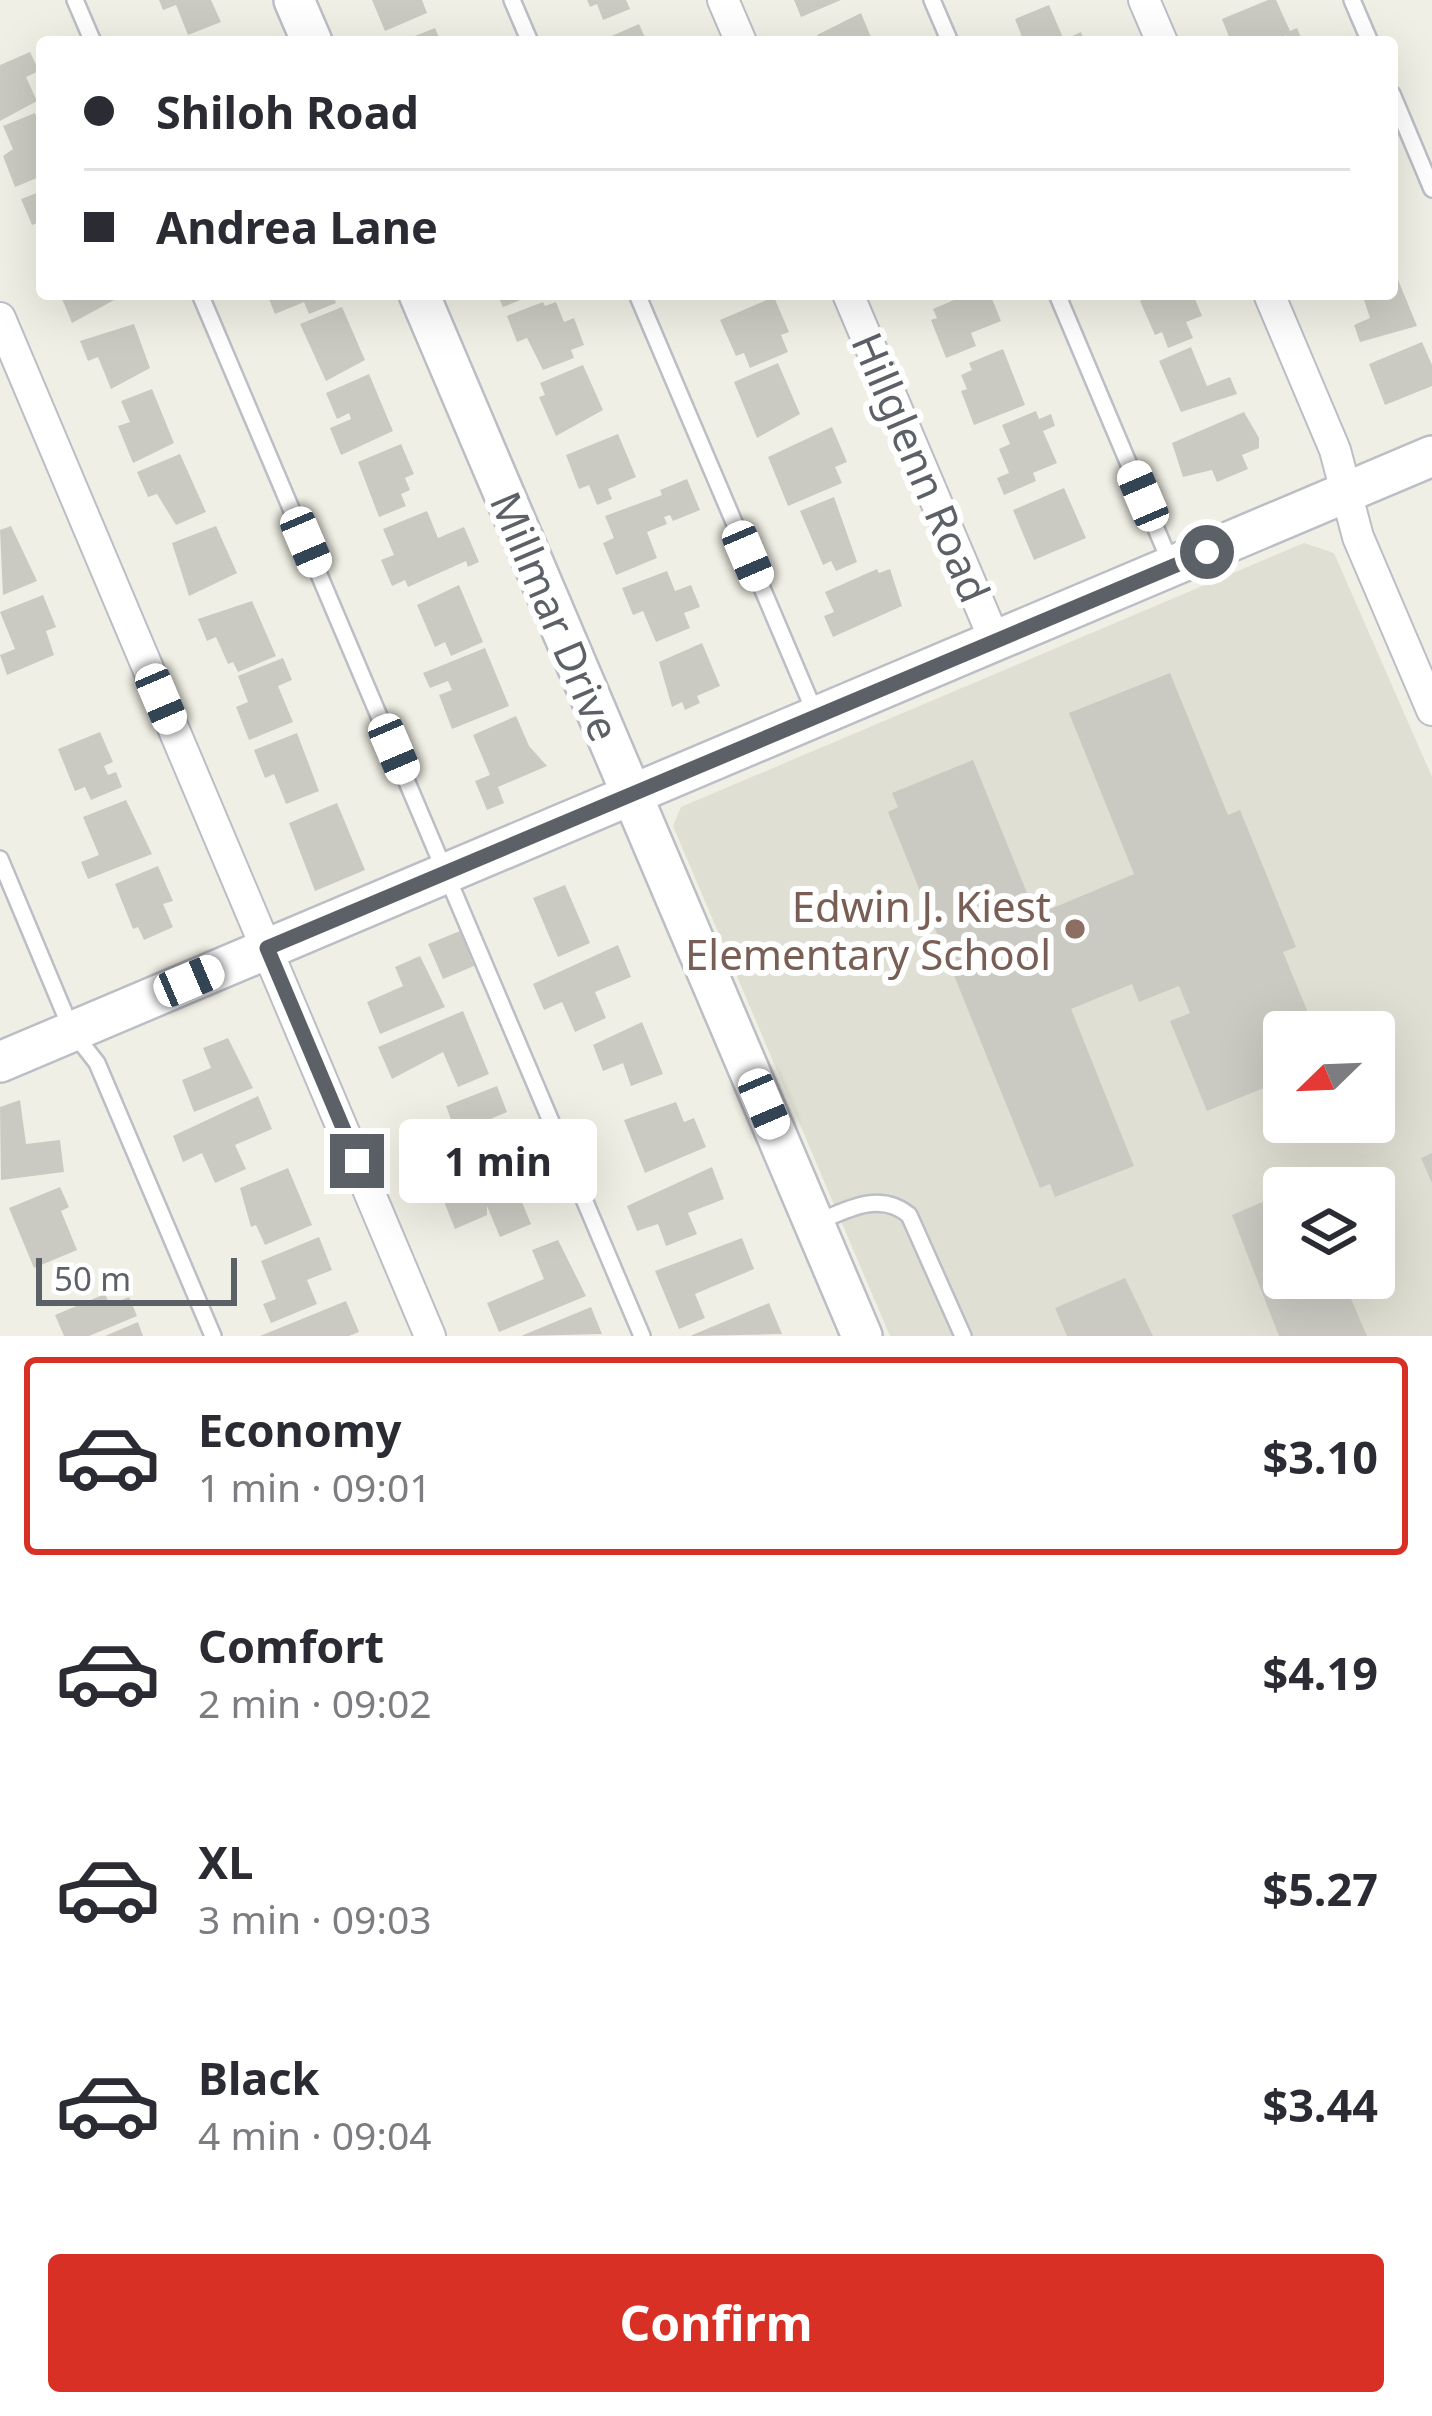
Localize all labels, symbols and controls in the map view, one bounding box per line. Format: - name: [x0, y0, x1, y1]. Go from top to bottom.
- text: Shiloh Road: [156, 81, 419, 142]
- text: Andrea Lane: [156, 196, 438, 257]
- street label: Hillglenn Road: [840, 323, 1004, 611]
- car: [1112, 456, 1174, 536]
- street label: Millmar Drive: [478, 483, 634, 749]
- car: [275, 502, 337, 582]
- car: [717, 516, 779, 596]
- route start: [1180, 525, 1234, 579]
- car: [130, 659, 192, 739]
- car: [363, 709, 425, 789]
- place label: Edwin J. Kiest Elementary School: [685, 877, 1051, 982]
- marker: Edwin J. Kiest Elementary School: [1062, 916, 1088, 942]
- car: [149, 950, 229, 1012]
- north arrow: [1263, 1011, 1395, 1143]
- map controls: [1263, 1011, 1395, 1299]
- car: [733, 1064, 795, 1144]
- callout: 1 min: [399, 1119, 597, 1203]
- route end: [330, 1134, 384, 1188]
- text: 1 min: [444, 1134, 552, 1187]
- button: layers: [1263, 1167, 1395, 1299]
- scale bar: [36, 1252, 237, 1305]
- text: 50 m: [54, 1256, 131, 1301]
- text: Economy: [198, 1399, 402, 1460]
- icon: car: [54, 1402, 162, 1510]
- text: $3.10: [1262, 1426, 1378, 1487]
- text: 1 min · 09:01: [198, 1460, 432, 1513]
- text: Comfort: [198, 1615, 384, 1676]
- icon: car: [54, 1618, 162, 1726]
- text: $4.19: [1262, 1642, 1378, 1703]
- text: 2 min · 09:02: [198, 1676, 432, 1729]
- text: XL: [198, 1831, 253, 1892]
- icon: car: [54, 1834, 162, 1942]
- text: $5.27: [1262, 1858, 1378, 1919]
- text: 3 min · 09:03: [198, 1892, 432, 1945]
- text: Black: [198, 2047, 319, 2108]
- icon: car: [54, 2050, 162, 2158]
- text: $3.44: [1262, 2074, 1378, 2135]
- text: 4 min · 09:04: [198, 2108, 432, 2161]
- button: Confirm: [48, 2254, 1384, 2392]

